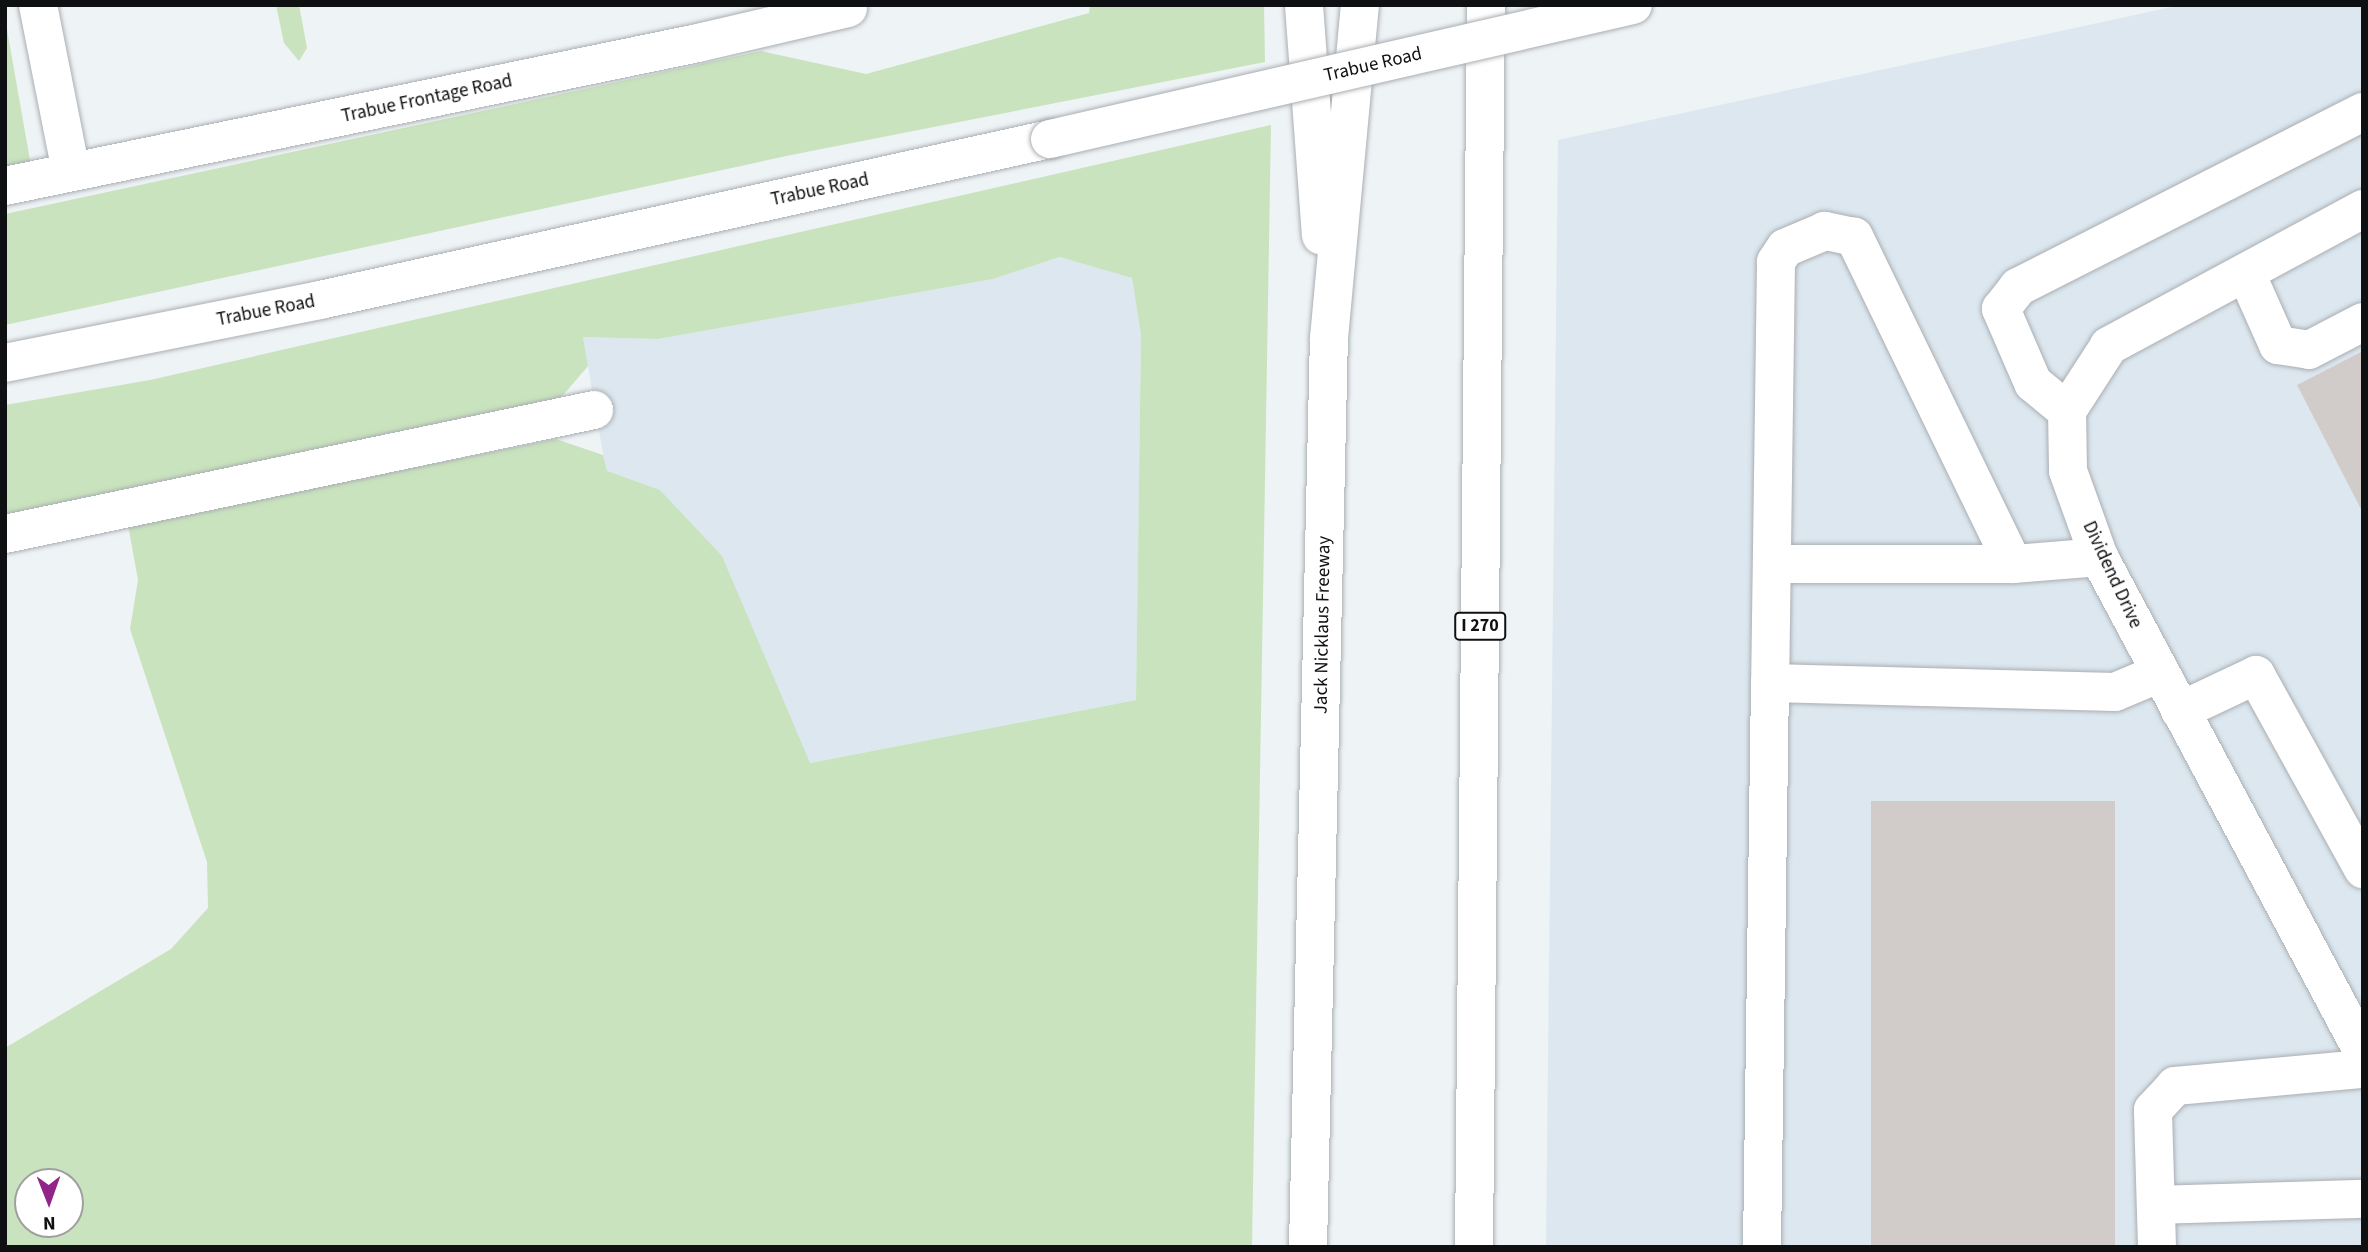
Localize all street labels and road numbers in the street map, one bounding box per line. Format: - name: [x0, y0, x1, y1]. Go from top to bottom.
- street label: Trabue Road: [1322, 43, 1424, 87]
- street label: Trabue Frontage Road: [339, 70, 515, 128]
- street label: Trabue Road: [769, 168, 871, 212]
- street label: Trabue Road: [215, 290, 317, 332]
- street label: Dividend Drive: [2077, 518, 2147, 632]
- street label: Jack Nicklaus Freeway: [1310, 536, 1336, 714]
- road number: I 270: [1454, 612, 1506, 640]

